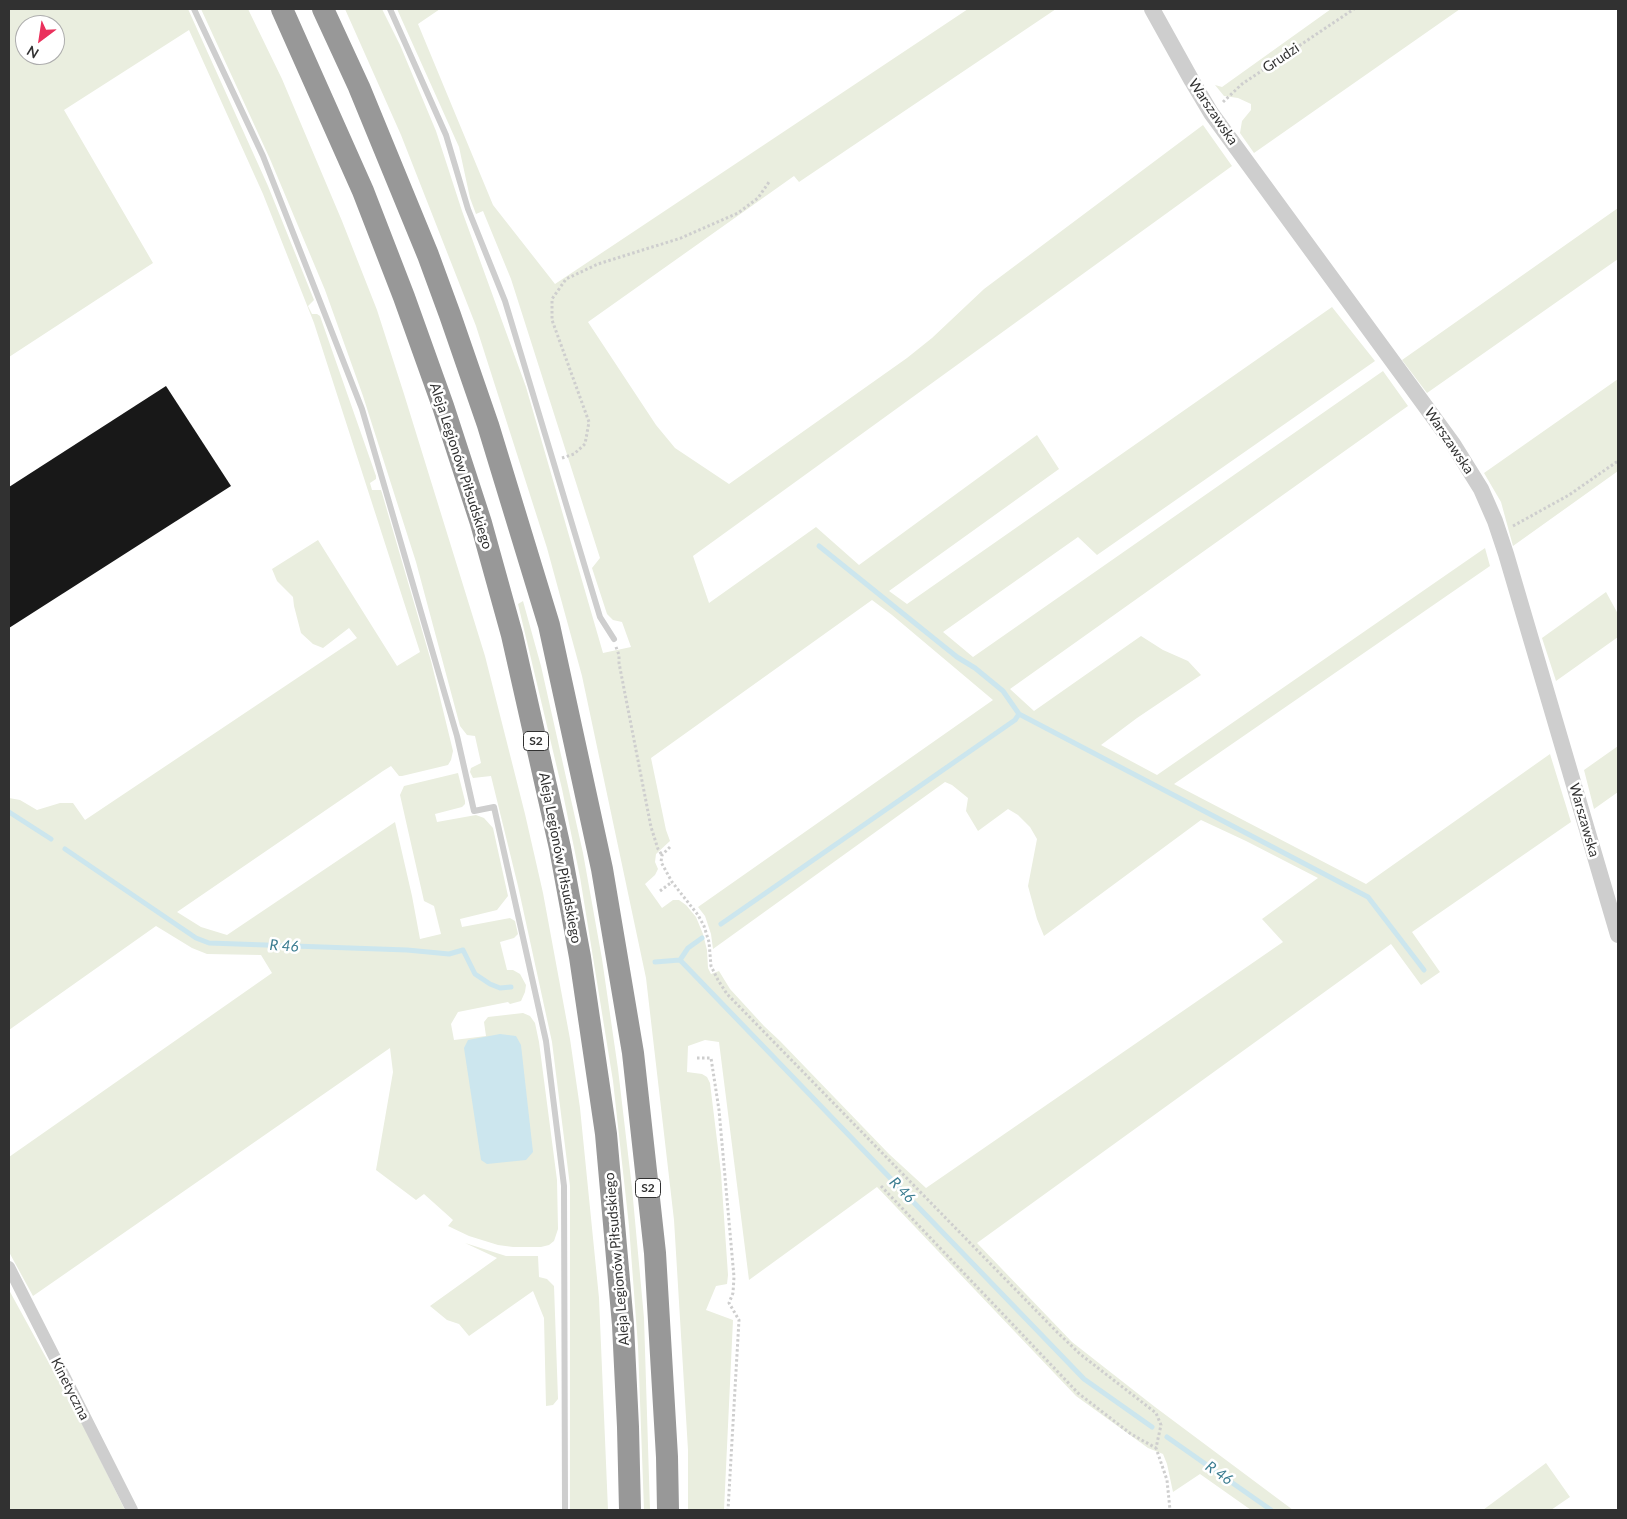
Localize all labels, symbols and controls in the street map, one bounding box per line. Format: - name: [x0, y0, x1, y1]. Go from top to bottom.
- north arrow: [15, 15, 65, 65]
- street label: Grudzi: [1259, 40, 1303, 76]
- text: N: [24, 42, 42, 62]
- street label: Warszawska: [1185, 76, 1241, 148]
- street label: Aleja Legionów Piłsudskiego: [426, 381, 496, 551]
- street label: Warszawska: [1421, 405, 1477, 477]
- road number: S2: [524, 731, 548, 750]
- street label: Aleja Legionów Piłsudskiego: [535, 771, 585, 945]
- street label: Warszawska: [1565, 781, 1603, 859]
- water label: R 46: [269, 936, 299, 956]
- street label: Aleja Legionów Piłsudskiego: [601, 1172, 633, 1346]
- water label: R 46: [885, 1173, 919, 1207]
- road number: S2: [636, 1178, 660, 1198]
- street label: Kinetyczna: [47, 1355, 93, 1423]
- water label: R 46: [1202, 1457, 1236, 1489]

